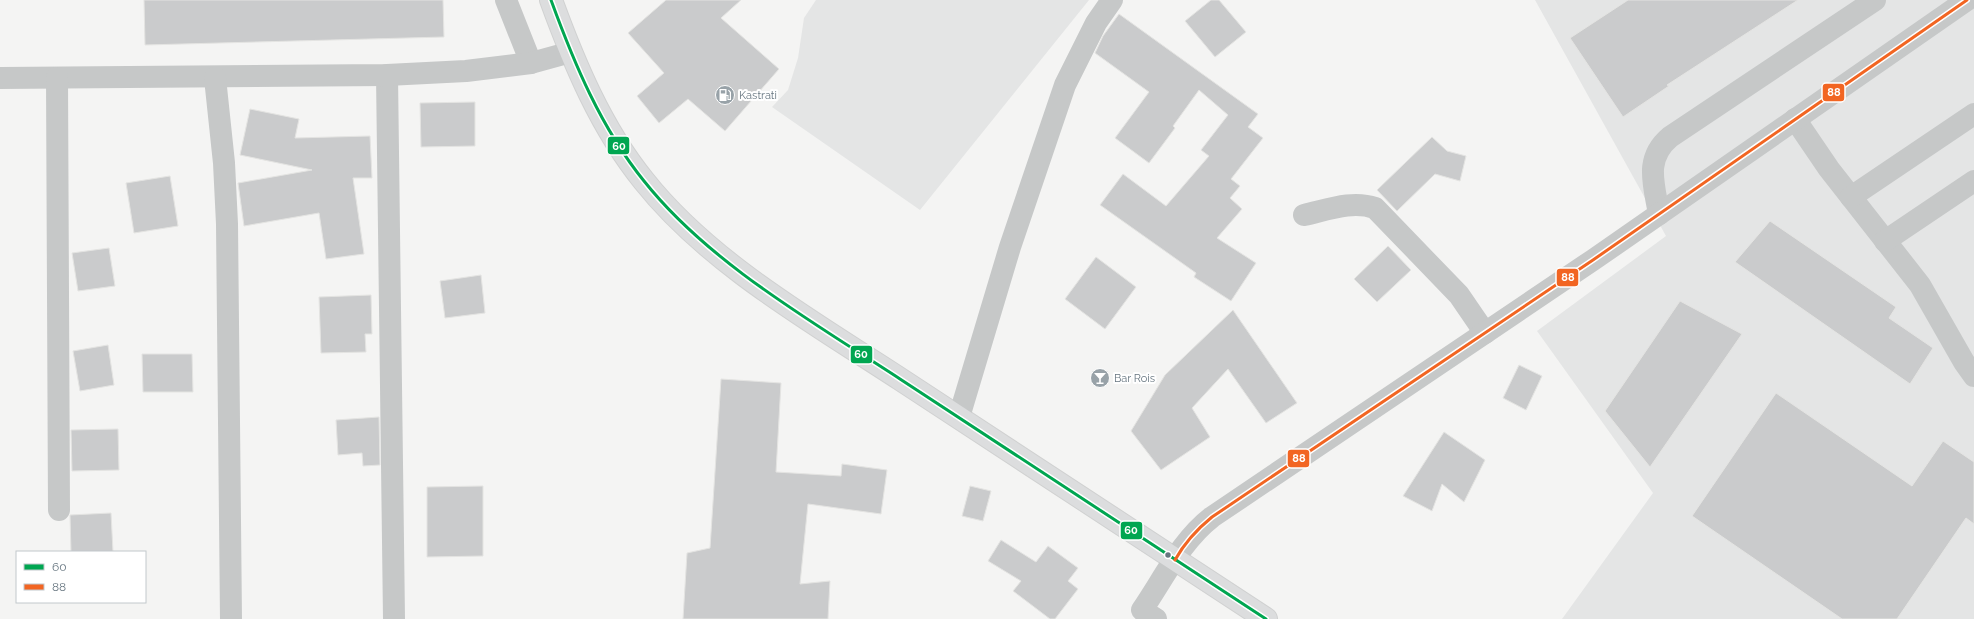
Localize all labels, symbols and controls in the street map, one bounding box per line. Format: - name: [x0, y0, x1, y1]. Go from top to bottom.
- line badge: 88: [1822, 83, 1845, 102]
- fuel station icon: Kastrati: [714, 84, 736, 106]
- text: 88: [1827, 86, 1841, 99]
- place label: Kastrati: [739, 89, 777, 102]
- line badge: 60: [607, 136, 630, 155]
- text: 60: [612, 140, 626, 153]
- line badge: 88: [1556, 268, 1579, 287]
- text: 88: [1561, 271, 1575, 284]
- line badge: 60: [850, 345, 873, 364]
- text: 60: [854, 348, 868, 361]
- bar icon: Bar Rois: [1089, 367, 1111, 389]
- place label: Bar Rois: [1114, 372, 1155, 385]
- line badge: 88: [1287, 449, 1310, 468]
- text: 88: [1292, 452, 1306, 465]
- line badge: 60: [1120, 521, 1143, 540]
- text: 60: [1124, 524, 1138, 537]
- unlabelled marker: [1163, 550, 1173, 560]
- legend: [16, 551, 146, 603]
- text: 60: [52, 560, 67, 574]
- text: 88: [52, 580, 66, 594]

